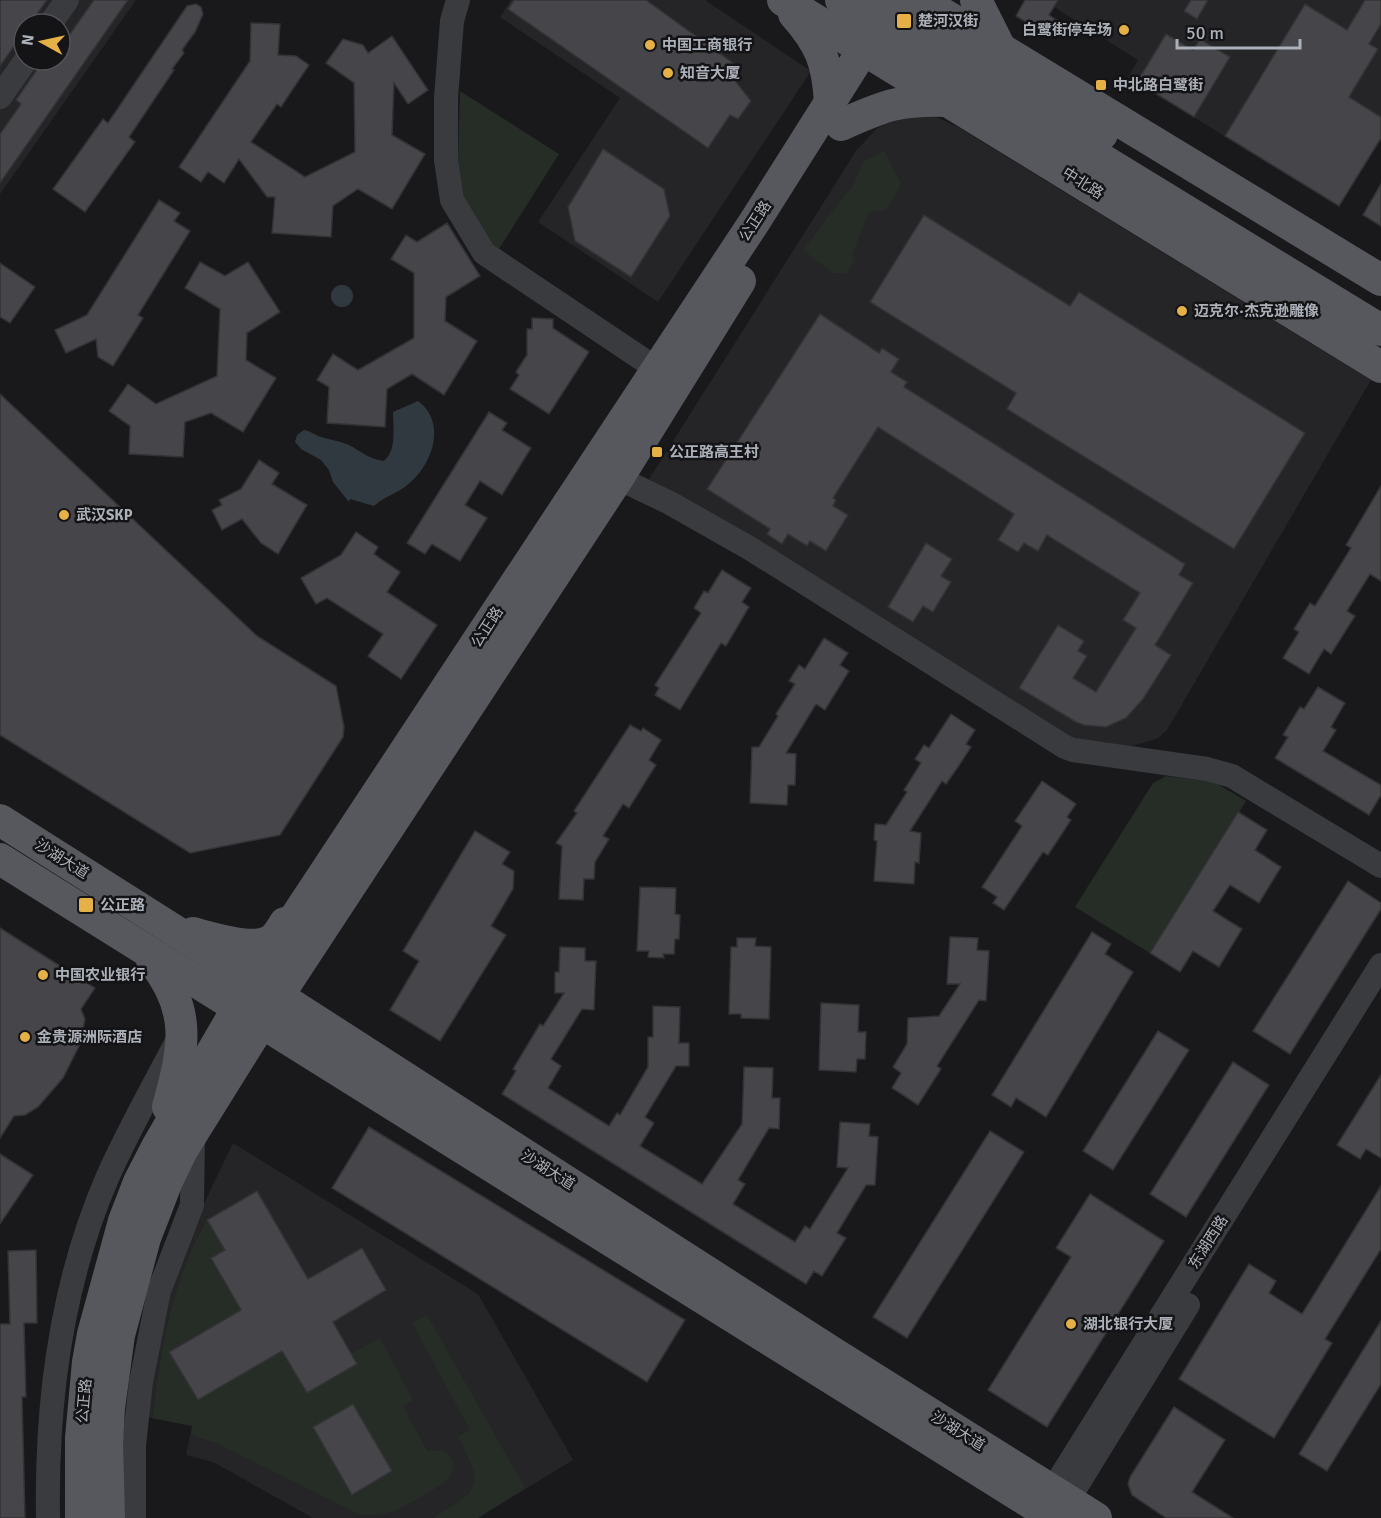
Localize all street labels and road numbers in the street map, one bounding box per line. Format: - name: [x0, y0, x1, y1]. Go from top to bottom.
- street label: 中北路: [1059, 163, 1107, 203]
- street label: 公正路: [735, 197, 775, 245]
- street label: 公正路: [467, 603, 507, 651]
- street label: 沙湖大道: [32, 835, 92, 883]
- street label: 沙湖大道: [518, 1146, 578, 1194]
- street label: 东湖西路: [1184, 1212, 1232, 1272]
- street label: 公正路: [73, 1378, 95, 1424]
- street label: 沙湖大道: [928, 1407, 988, 1455]

